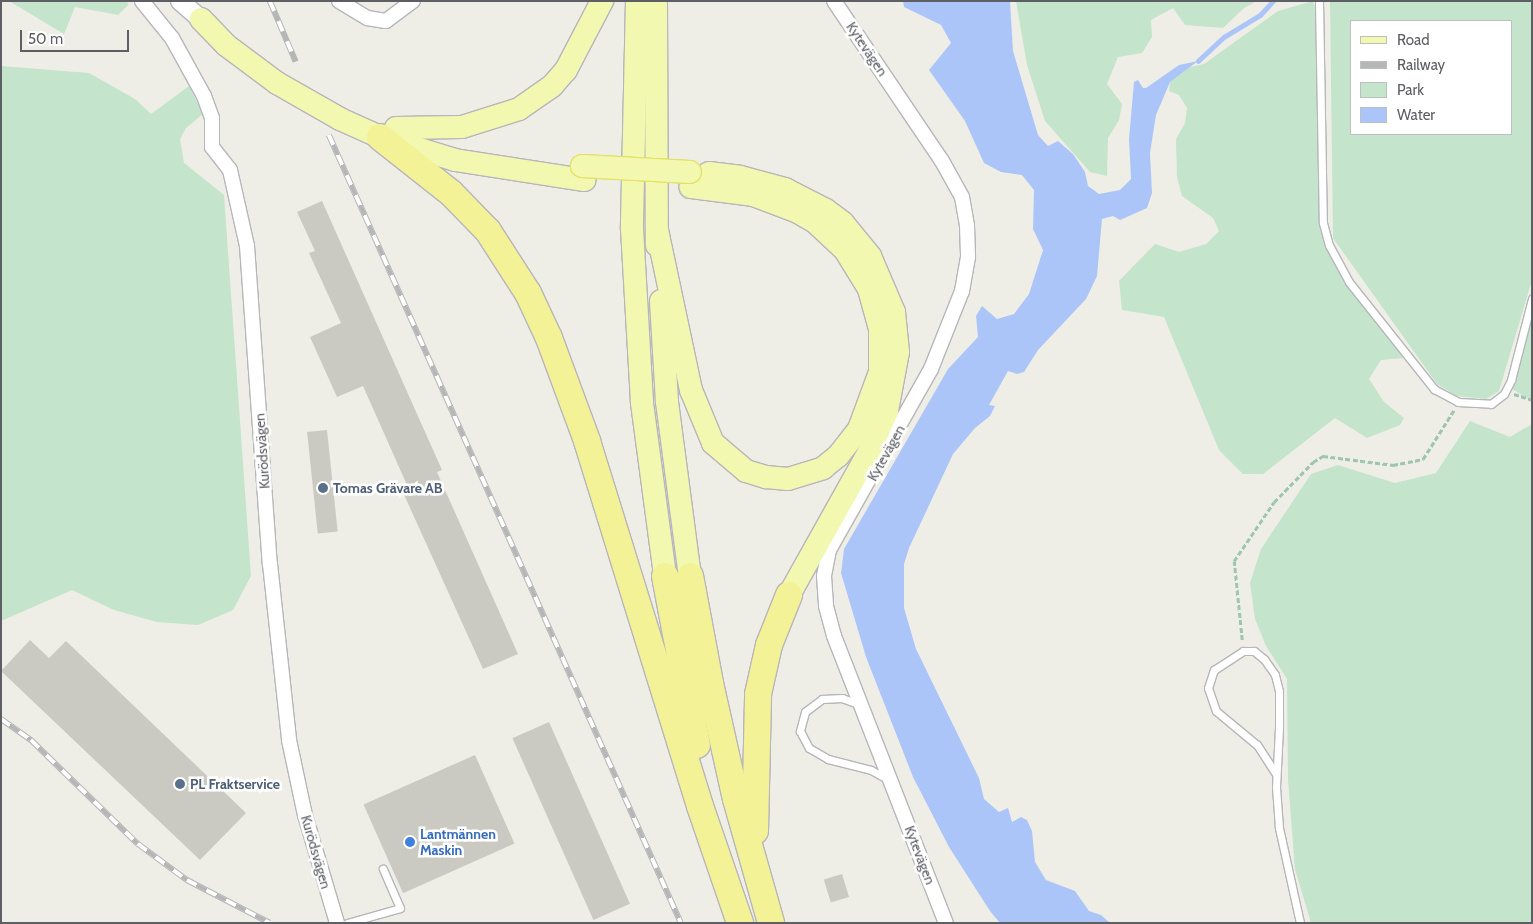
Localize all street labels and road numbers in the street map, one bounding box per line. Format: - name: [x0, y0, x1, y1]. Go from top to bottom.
- street label: Kytevägen: [843, 19, 891, 79]
- street label: Kurödsvägen: [251, 413, 273, 489]
- street label: Kytevägen: [864, 422, 908, 484]
- street label: Kurödsvägen: [297, 813, 335, 891]
- street label: Kytevägen: [901, 823, 939, 887]

